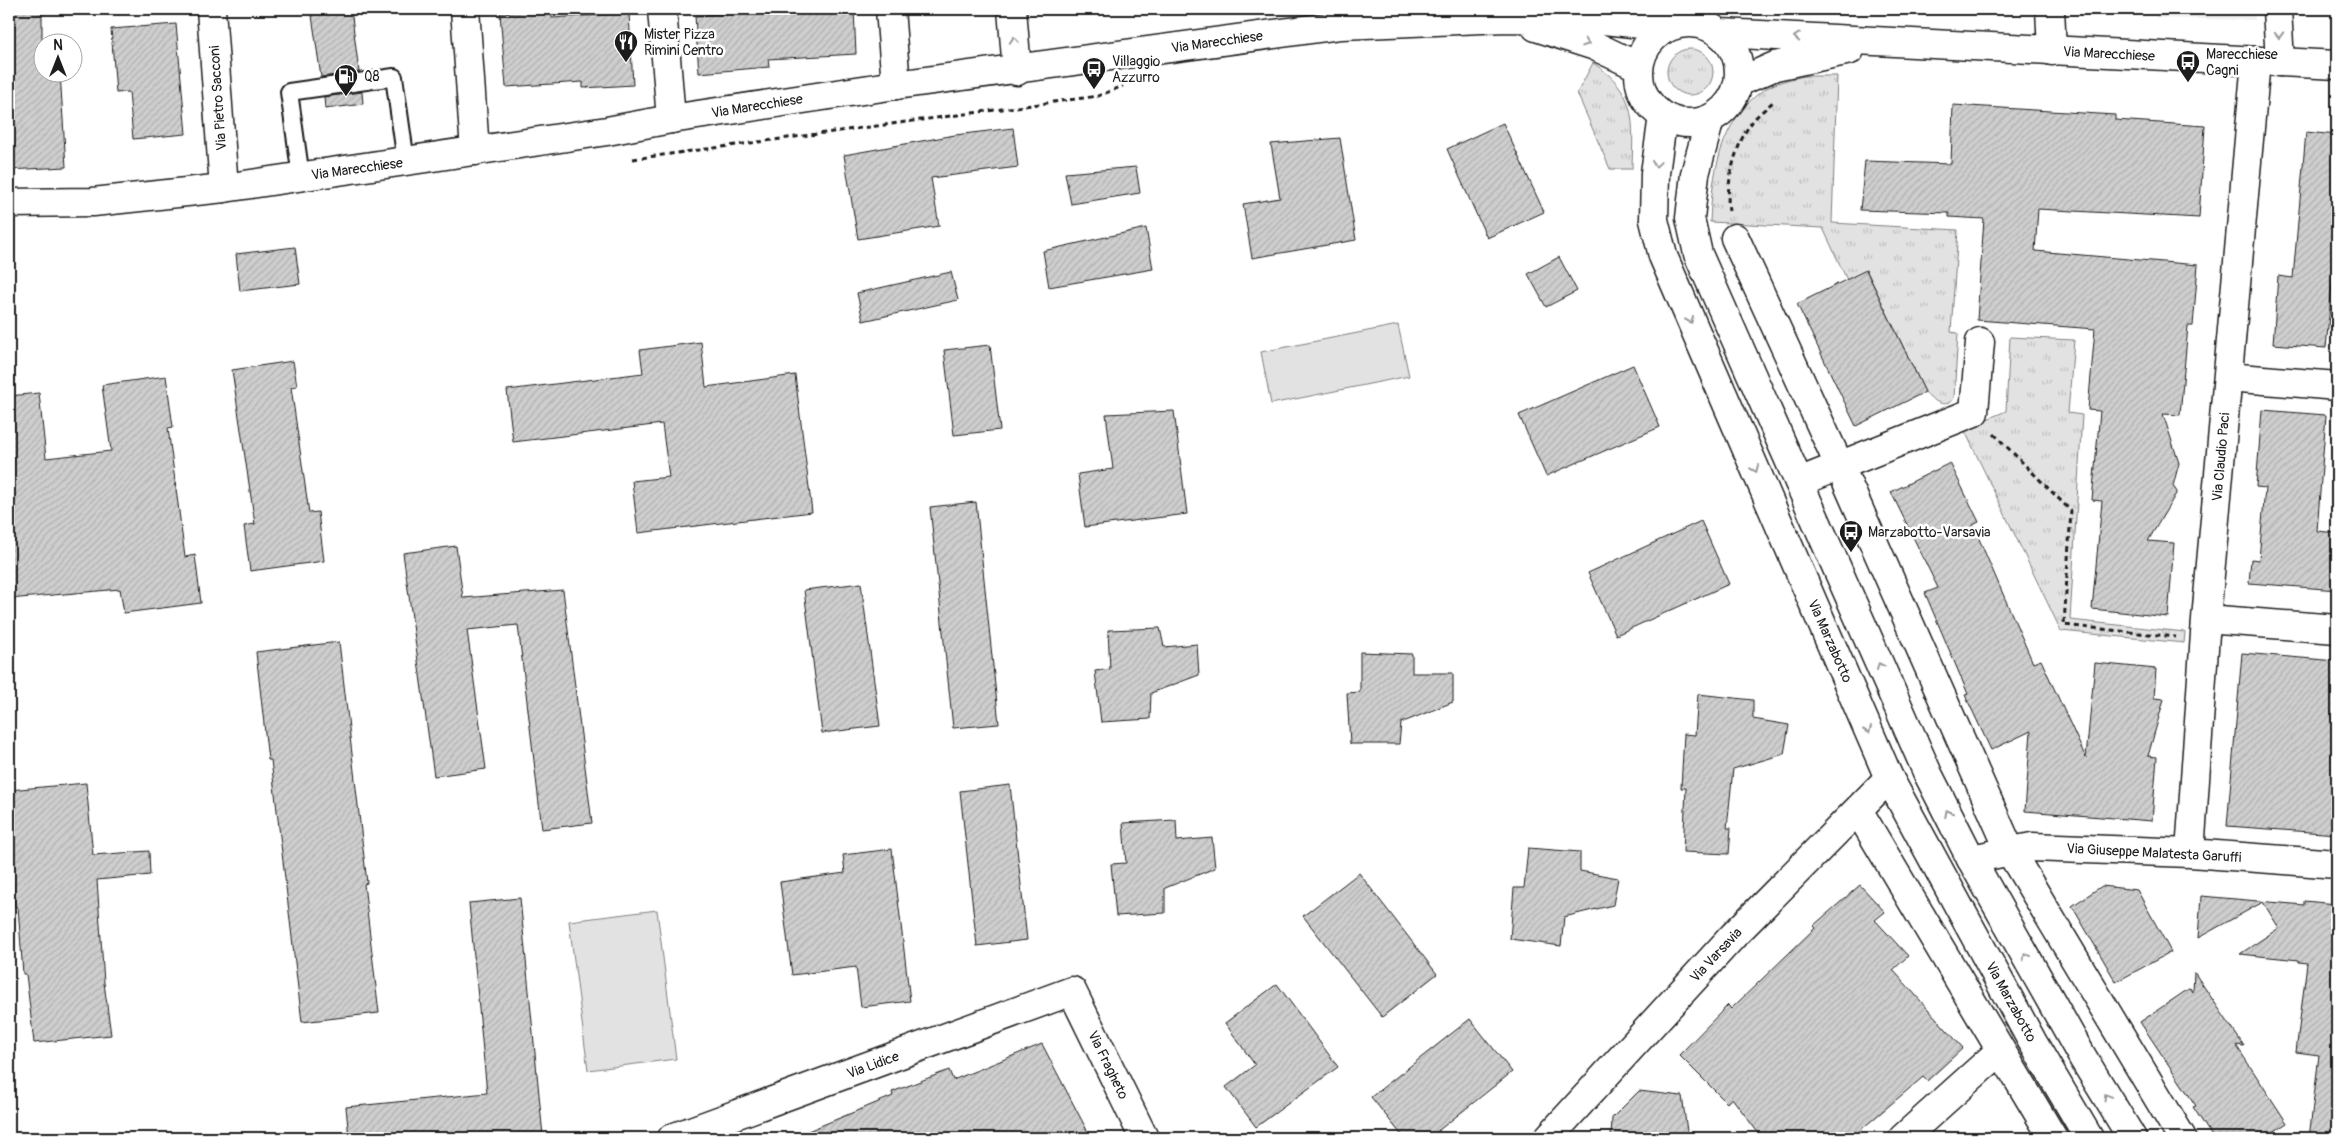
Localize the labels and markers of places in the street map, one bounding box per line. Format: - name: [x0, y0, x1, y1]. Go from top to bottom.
- place label: Mister Pizza Rimini Centro: [644, 26, 724, 59]
- restaurant icon: Mister Pizza Rimini Centro: [613, 29, 639, 63]
- place label: Marecchiese Cagni: [2206, 46, 2278, 79]
- bus stop icon: Marecchiese Cagni: [2175, 49, 2201, 83]
- place label: Villaggio Azzurro: [1112, 53, 1161, 86]
- bus stop icon: Villaggio Azzurro: [1081, 56, 1107, 90]
- fuel station icon: Q8: [333, 63, 359, 97]
- place label: Q8: [364, 68, 380, 85]
- bus stop icon: Marzabotto-Varsavia: [1838, 519, 1864, 553]
- place label: Marzabotto-Varsavia: [1868, 524, 1991, 541]

